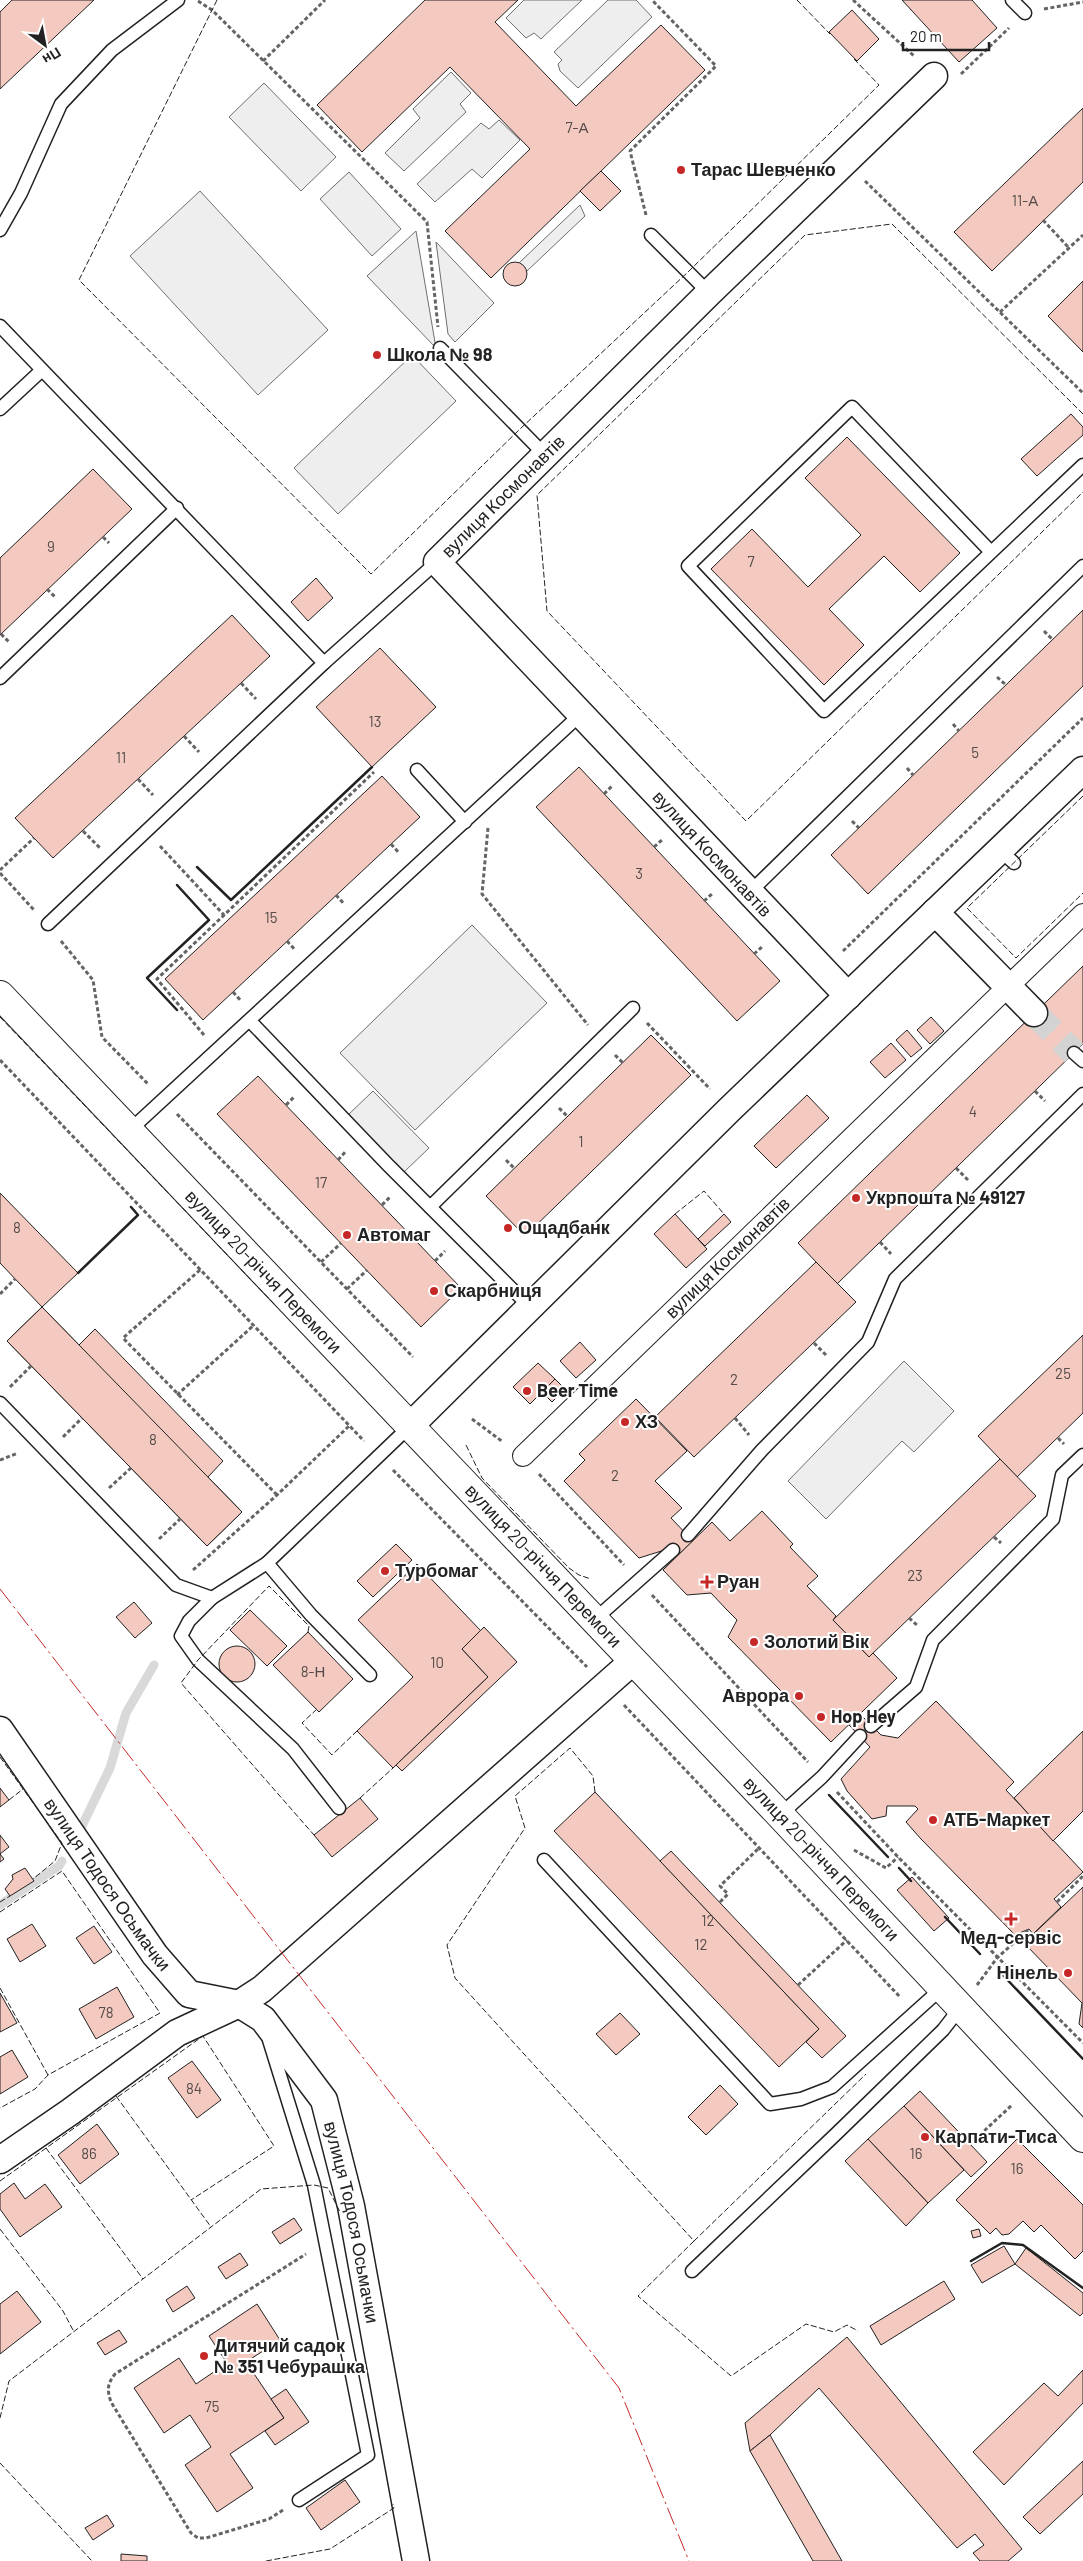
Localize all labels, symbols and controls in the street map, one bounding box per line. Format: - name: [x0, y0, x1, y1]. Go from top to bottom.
- north arrow: [20, 20, 70, 70]
- scale bar: [903, 20, 989, 52]
- text: 20 m: [910, 27, 942, 45]
- text: Пн: [40, 44, 65, 69]
- house number: 7-А: [565, 118, 589, 136]
- place label: Тарас Шевченко: [691, 158, 836, 180]
- marker: Тарас Шевченко: [675, 164, 687, 176]
- house number: 11-А: [1012, 191, 1038, 209]
- place label: Школа № 98: [387, 343, 493, 365]
- marker: Школа № 98: [371, 349, 383, 361]
- street label: вулиця Космонавтів: [436, 430, 569, 561]
- house number: 9: [47, 537, 55, 555]
- house number: 7: [747, 552, 755, 570]
- house number: 13: [369, 712, 381, 730]
- house number: 5: [971, 743, 979, 761]
- house number: 11: [116, 748, 126, 766]
- street label: вулиця Космонавтів: [648, 786, 777, 921]
- house number: 3: [635, 864, 643, 882]
- house number: 15: [265, 908, 277, 926]
- house number: 4: [969, 1102, 977, 1120]
- house number: 1: [578, 1132, 584, 1150]
- house number: 17: [315, 1173, 327, 1191]
- street label: вулиця 20-річчя Перемоги: [181, 1185, 347, 1357]
- place label: Укрпошта № 49127: [866, 1186, 1025, 1208]
- street label: вулиця Космонавтів: [660, 1192, 794, 1322]
- marker: Укрпошта № 49127: [850, 1192, 862, 1204]
- place label: Ощадбанк: [518, 1216, 611, 1238]
- house number: 8: [13, 1218, 21, 1236]
- marker: Ощадбанк: [502, 1222, 514, 1234]
- place label: Автомаг: [357, 1223, 431, 1245]
- marker: Автомаг: [341, 1229, 353, 1241]
- place label: Скарбниця: [444, 1279, 542, 1301]
- marker: Скарбниця: [428, 1285, 440, 1297]
- house number: 25: [1055, 1364, 1071, 1382]
- house number: 2: [730, 1370, 738, 1388]
- place label: Beer Time: [537, 1379, 618, 1401]
- marker: Beer Time: [521, 1385, 533, 1397]
- place label: ХЗ: [635, 1410, 658, 1432]
- marker: ХЗ: [619, 1416, 631, 1428]
- house number: 8: [149, 1430, 157, 1448]
- house number: 2: [611, 1466, 619, 1484]
- street label: вулиця 20-річчя Перемоги: [461, 1479, 627, 1652]
- place label: Турбомаг: [395, 1559, 479, 1581]
- marker: Турбомаг: [379, 1565, 391, 1577]
- house number: 23: [907, 1566, 923, 1584]
- place label: Руан: [717, 1570, 760, 1592]
- marker: Руан: [701, 1576, 713, 1588]
- place label: Золотий Вік: [764, 1630, 870, 1652]
- marker: Золотий Вік: [748, 1636, 760, 1648]
- house number: 10: [430, 1653, 444, 1671]
- house number: 8-Н: [301, 1662, 325, 1680]
- place label: Аврора: [722, 1684, 790, 1706]
- marker: Аврора: [793, 1690, 805, 1702]
- place label: Hop Hey: [831, 1705, 896, 1727]
- marker: Hop Hey: [815, 1711, 827, 1723]
- street label: вулиця 20-річчя Перемоги: [739, 1772, 904, 1945]
- street label: вулиця Тодося Осьмачки: [40, 1793, 176, 1975]
- place label: АТБ-Маркет: [943, 1808, 1050, 1830]
- marker: АТБ-Маркет: [927, 1814, 939, 1826]
- house number: 12: [701, 1911, 715, 1929]
- marker: Мед-сервіс: [1005, 1913, 1017, 1925]
- place label: Мед-сервіс: [961, 1926, 1061, 1948]
- house number: 12: [694, 1935, 708, 1953]
- place label: Нінель: [997, 1961, 1058, 1983]
- marker: Нінель: [1062, 1967, 1074, 1979]
- house number: 78: [99, 2003, 113, 2021]
- house number: 84: [186, 2079, 202, 2097]
- street label: вулиця Тодося Осьмачки: [320, 2119, 384, 2325]
- place label: Карпати-Тиса: [935, 2125, 1058, 2147]
- marker: Карпати-Тиса: [919, 2131, 931, 2143]
- house number: 86: [81, 2144, 97, 2162]
- house number: 16: [910, 2144, 922, 2162]
- house number: 16: [1011, 2159, 1023, 2177]
- place label: Дитячий садок № 351 Чебурашка: [214, 2334, 366, 2377]
- marker: Дитячий садок № 351 Чебурашка: [198, 2350, 210, 2362]
- house number: 75: [205, 2397, 219, 2415]

